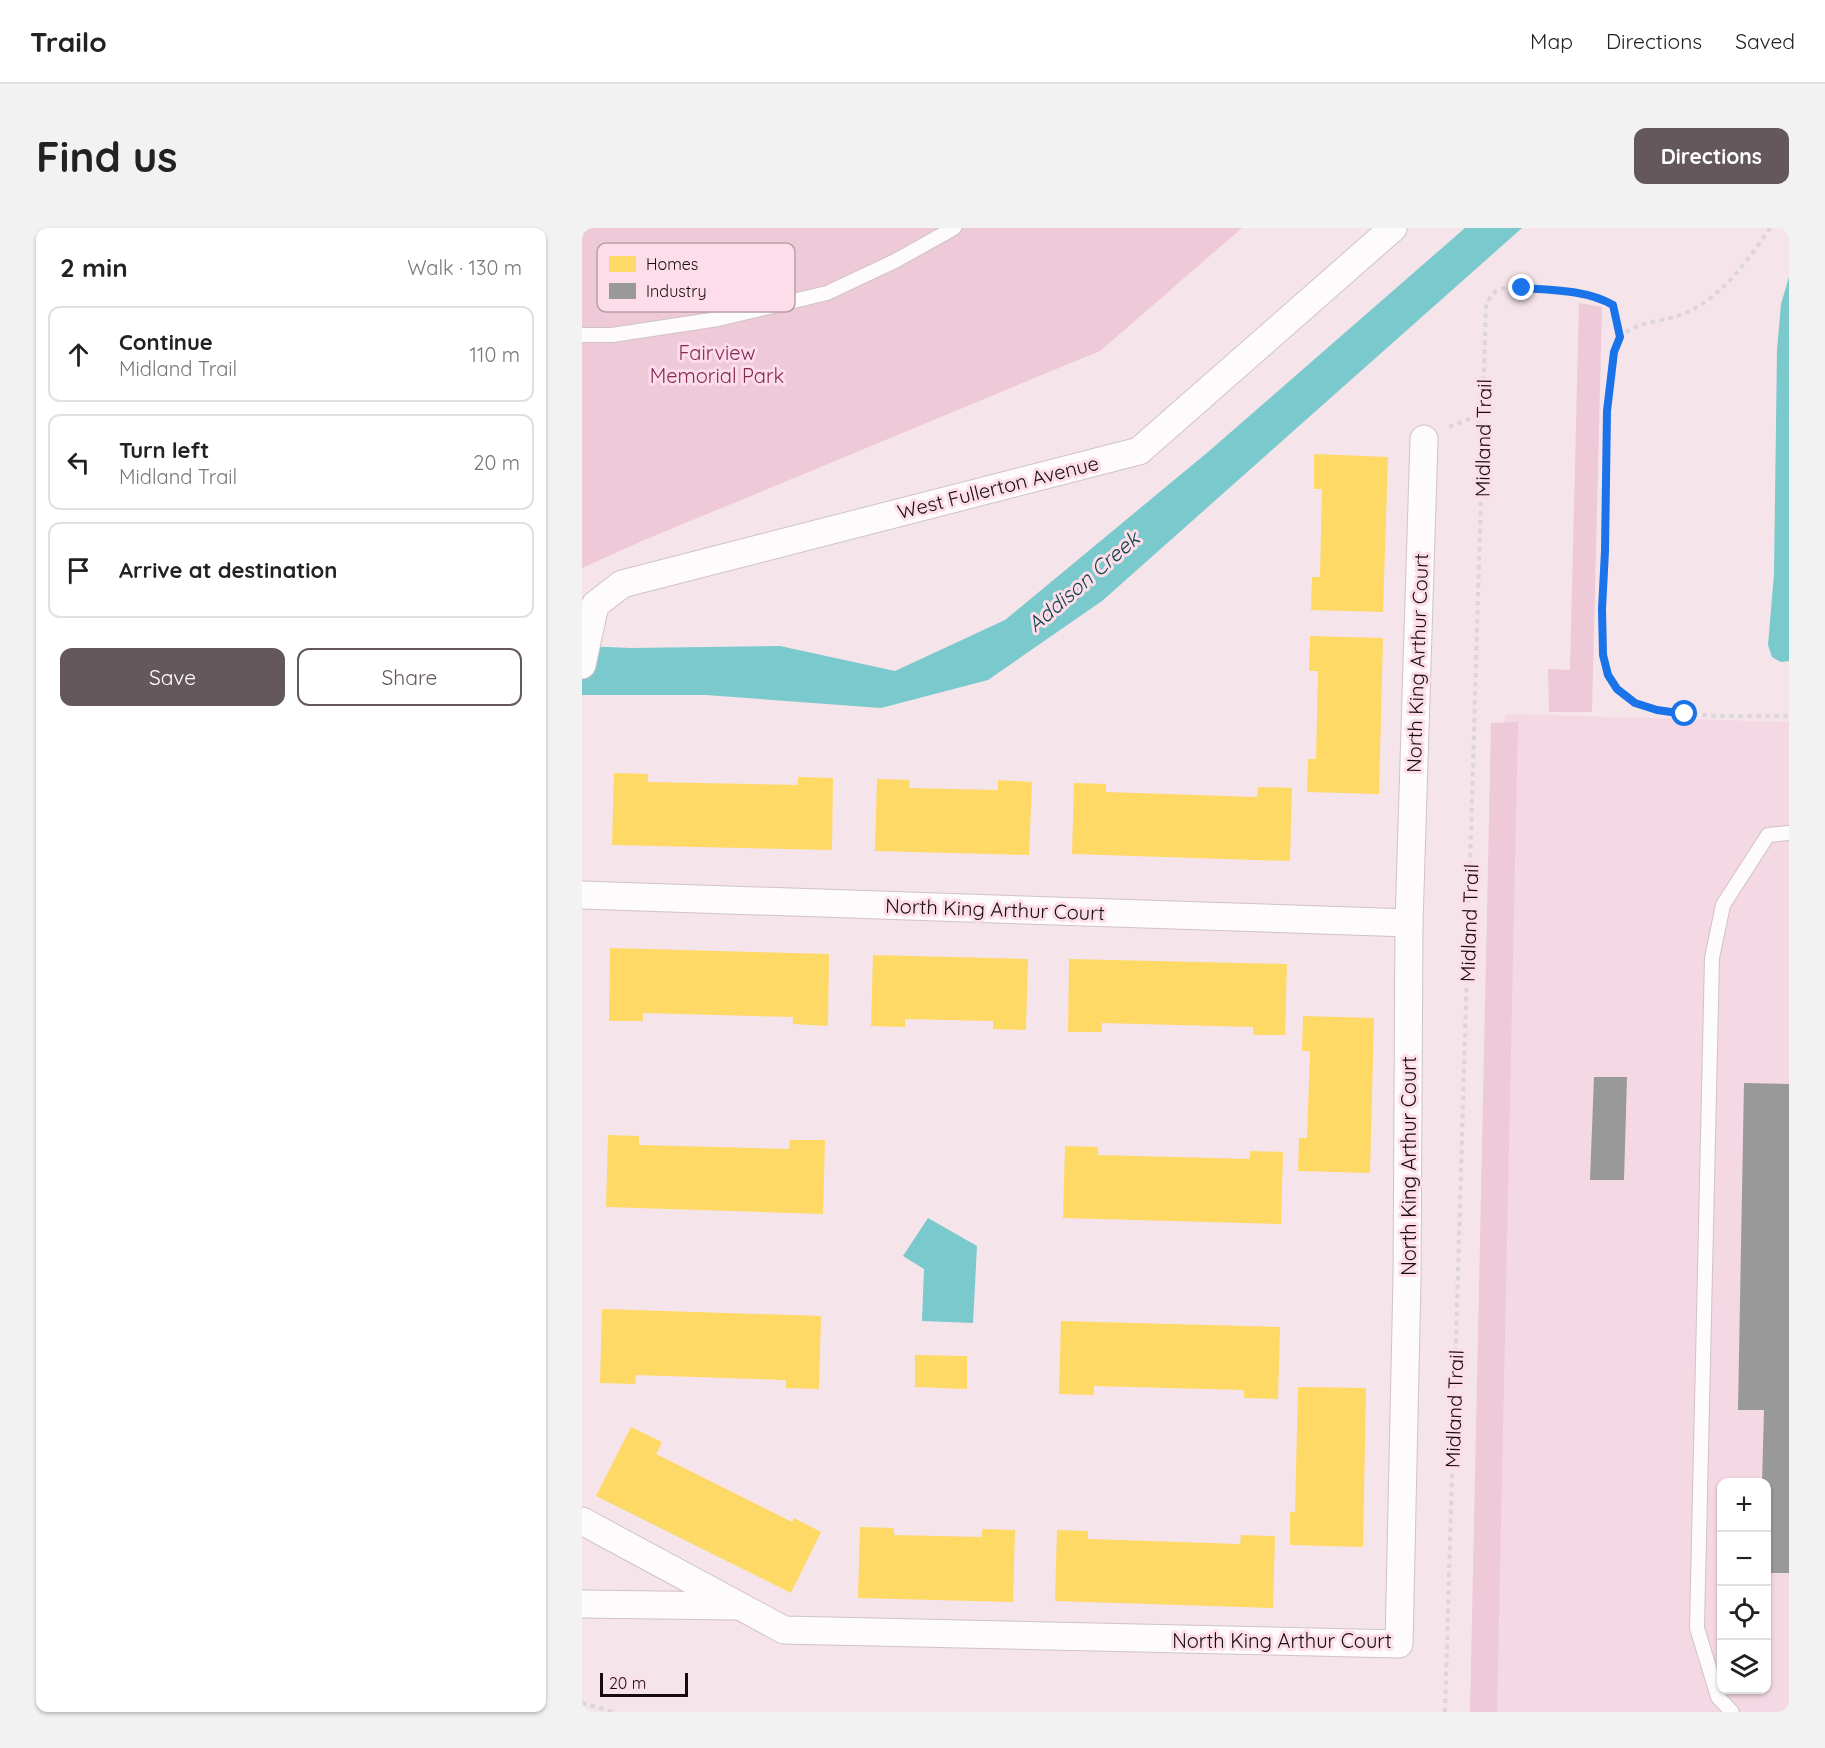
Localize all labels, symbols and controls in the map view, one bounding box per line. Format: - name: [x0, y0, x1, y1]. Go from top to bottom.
- text: Trailo: [30, 24, 107, 59]
- text: Map: [1530, 28, 1573, 54]
- text: Directions: [1606, 28, 1702, 54]
- text: Saved: [1735, 28, 1795, 54]
- button: Directions: [1634, 128, 1789, 184]
- text: Find us: [36, 130, 178, 183]
- legend: [597, 243, 795, 312]
- text: 2 min: [60, 251, 128, 284]
- text: Homes: [646, 254, 698, 274]
- text: Walk · 130 m: [407, 255, 522, 280]
- route end: [1508, 274, 1534, 300]
- text: Industry: [646, 281, 706, 301]
- text: Continue: [119, 328, 213, 356]
- icon: ahead: [62, 338, 95, 371]
- park label: Fairview Memorial Park: [650, 340, 784, 388]
- text: 110 m: [470, 342, 520, 367]
- text: Midland Trail: [119, 356, 237, 381]
- street label: Midland Trail: [1469, 379, 1497, 497]
- text: Turn left: [119, 436, 209, 464]
- icon: left: [62, 446, 95, 479]
- text: 20 m: [473, 450, 520, 475]
- street label: West Fullerton Avenue: [895, 450, 1101, 524]
- text: Midland Trail: [119, 464, 237, 489]
- water label: Addison Creek: [1022, 524, 1146, 637]
- street label: North King Arthur Court: [1401, 553, 1433, 773]
- icon: arrive: [62, 554, 95, 587]
- text: Arrive at destination: [119, 556, 337, 584]
- button: Save: [60, 648, 285, 706]
- button: Share: [297, 648, 522, 706]
- route start: [1671, 700, 1697, 726]
- street label: Midland Trail: [1454, 864, 1484, 982]
- street label: North King Arthur Court: [885, 893, 1105, 925]
- street label: North King Arthur Court: [1396, 1056, 1421, 1276]
- street label: Midland Trail: [1439, 1350, 1469, 1468]
- map controls: [1717, 1478, 1771, 1694]
- button: +: [1717, 1478, 1771, 1532]
- button: −: [1717, 1532, 1771, 1586]
- button: locate: [1717, 1586, 1771, 1640]
- street label: North King Arthur Court: [1172, 1628, 1392, 1653]
- button: layers: [1717, 1640, 1771, 1694]
- scale bar: [600, 1670, 688, 1698]
- text: 20 m: [609, 1673, 646, 1693]

